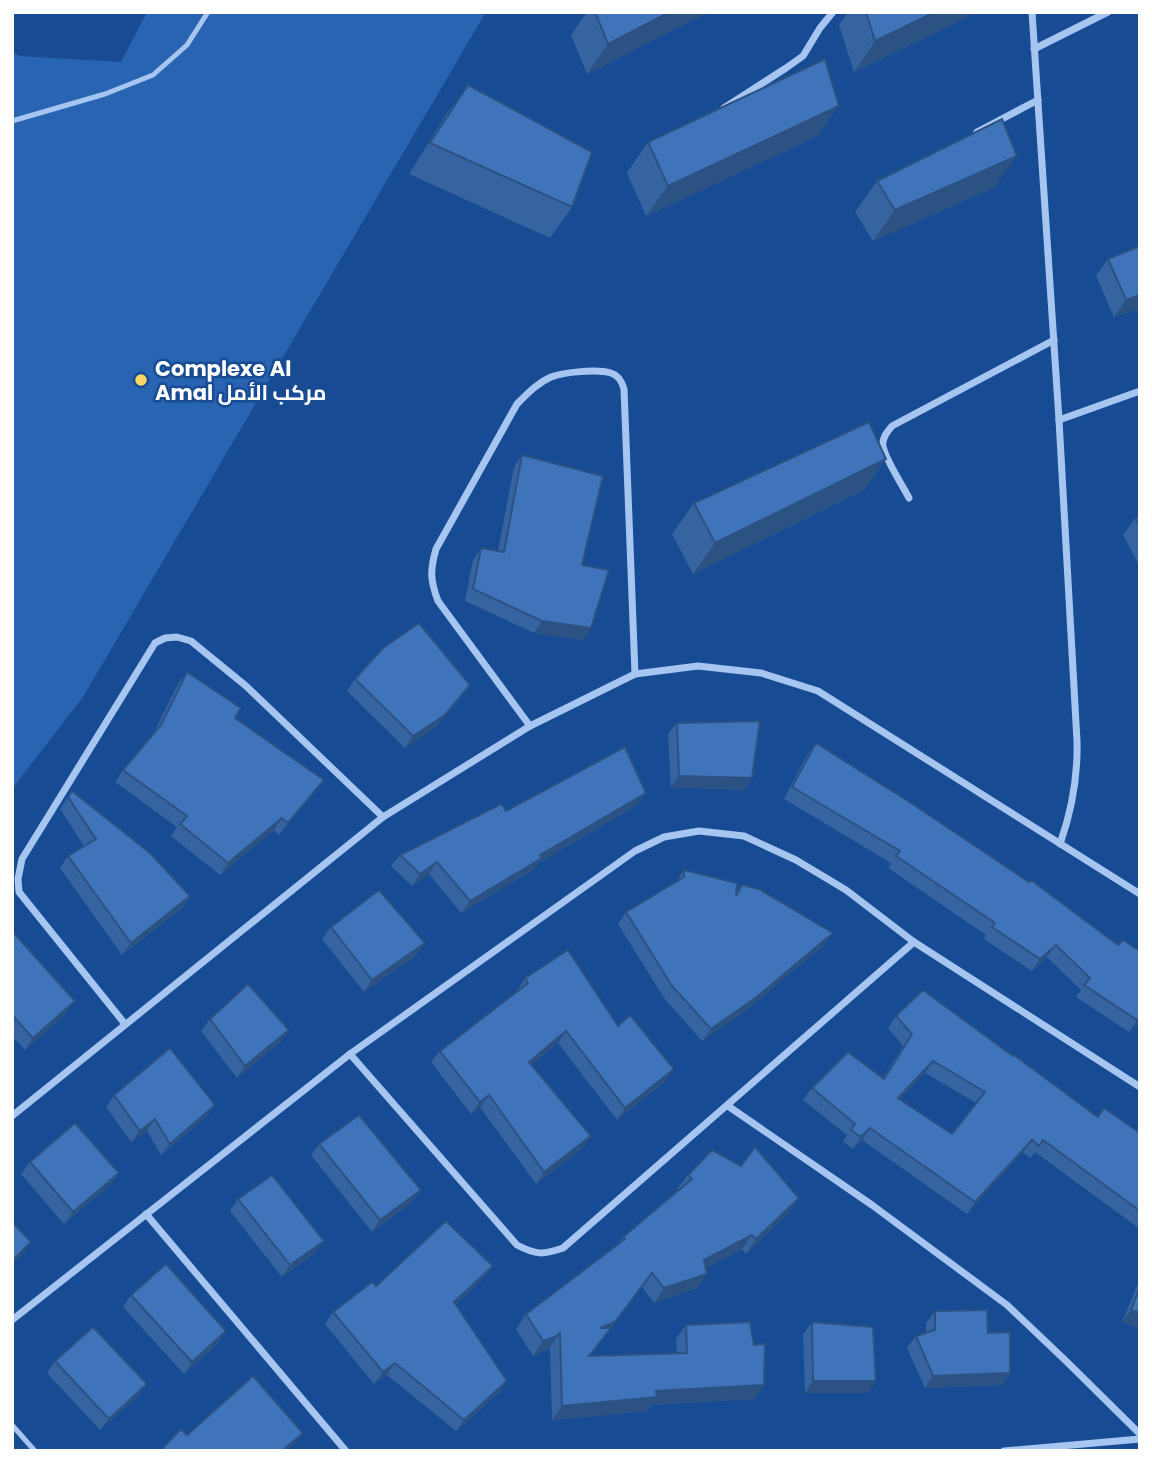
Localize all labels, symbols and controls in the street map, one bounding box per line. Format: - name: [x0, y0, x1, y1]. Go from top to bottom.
- place label: Complexe Al Amal مركب الأمل: [155, 354, 326, 407]
- marker: Complexe Al Amal مركب الأمل: [133, 372, 149, 388]

